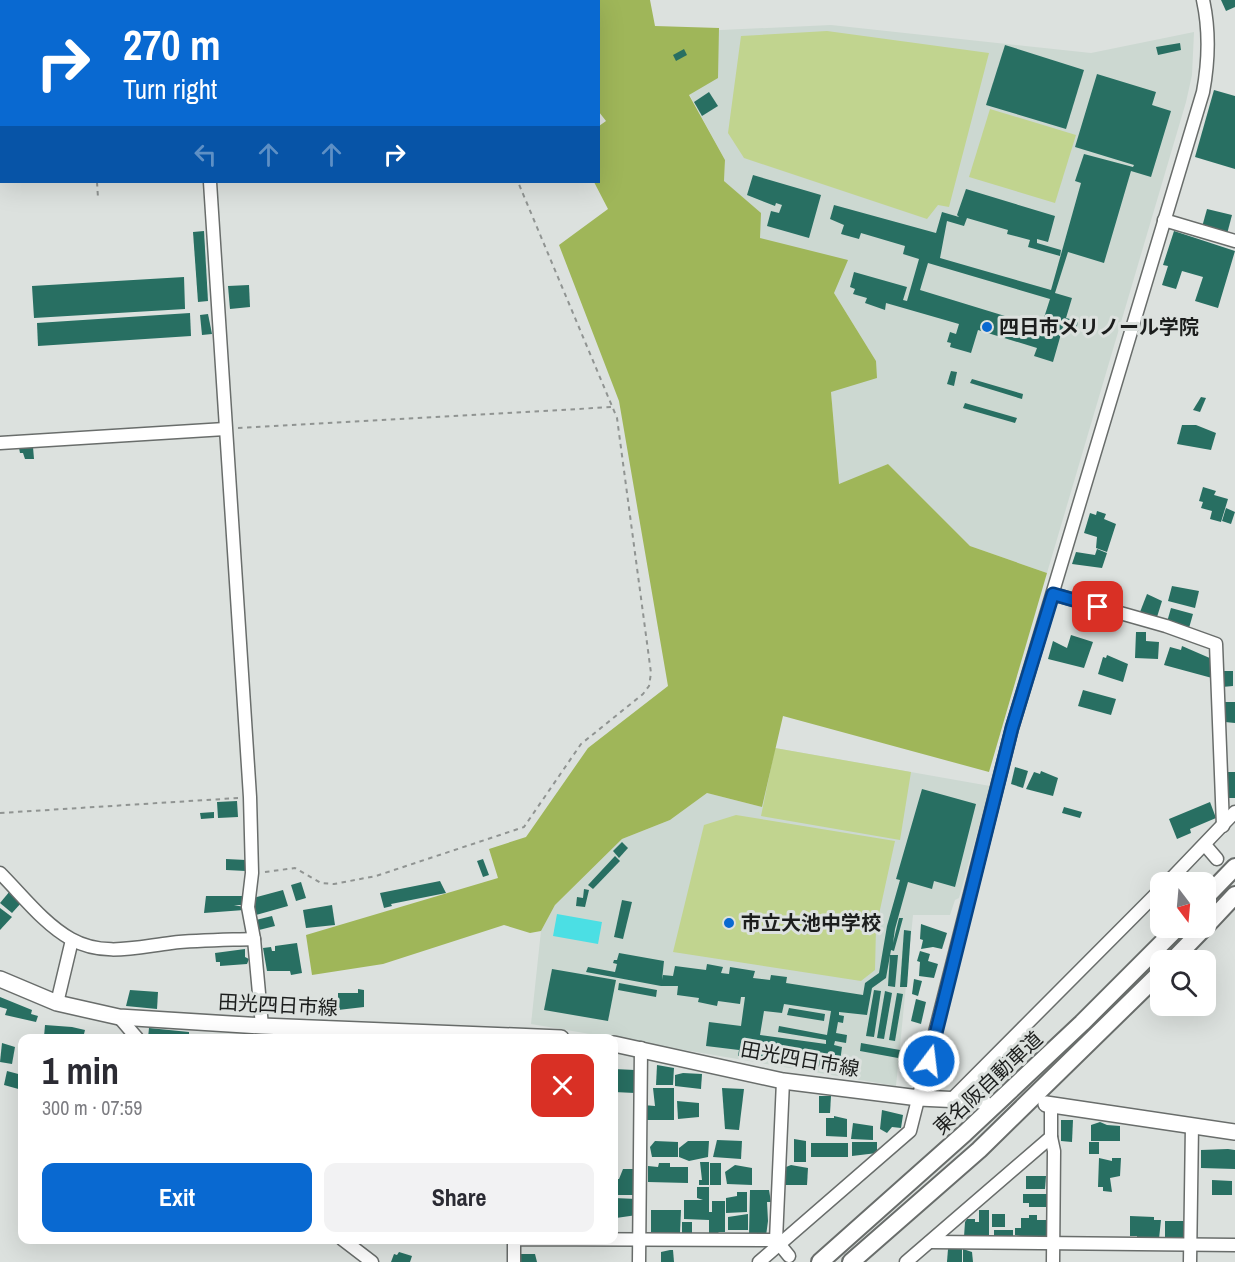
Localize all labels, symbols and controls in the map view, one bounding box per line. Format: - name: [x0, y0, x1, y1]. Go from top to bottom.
- text: 270 m: [123, 17, 221, 73]
- icon: right: [24, 24, 102, 102]
- text: Turn right: [123, 71, 217, 107]
- icon: left: [189, 138, 222, 171]
- icon: ahead: [252, 138, 285, 171]
- icon: ahead: [315, 138, 348, 171]
- icon: right: [378, 138, 411, 171]
- place label: 四日市メリノール学院: [999, 313, 1199, 340]
- marker: 四日市メリノール学院: [980, 320, 994, 334]
- pin: [1072, 581, 1123, 632]
- icon: arrive: [1081, 590, 1114, 623]
- north arrow: [1150, 872, 1216, 938]
- map controls: [1150, 872, 1216, 1016]
- place label: 市立大池中学校: [741, 909, 881, 936]
- marker: 市立大池中学校: [722, 916, 736, 930]
- button: search: [1150, 950, 1216, 1016]
- street label: 田光四日市線: [217, 988, 339, 1021]
- street label: 東名阪自動車道: [927, 1025, 1048, 1140]
- position arrow: [897, 1029, 961, 1093]
- street label: 田光四日市線: [739, 1035, 862, 1082]
- text: 1 min: [42, 1047, 119, 1095]
- button: close: [531, 1054, 594, 1117]
- text: 300 m · 07:59: [42, 1094, 142, 1121]
- button: Exit: [42, 1163, 312, 1232]
- button: Share: [324, 1163, 594, 1232]

